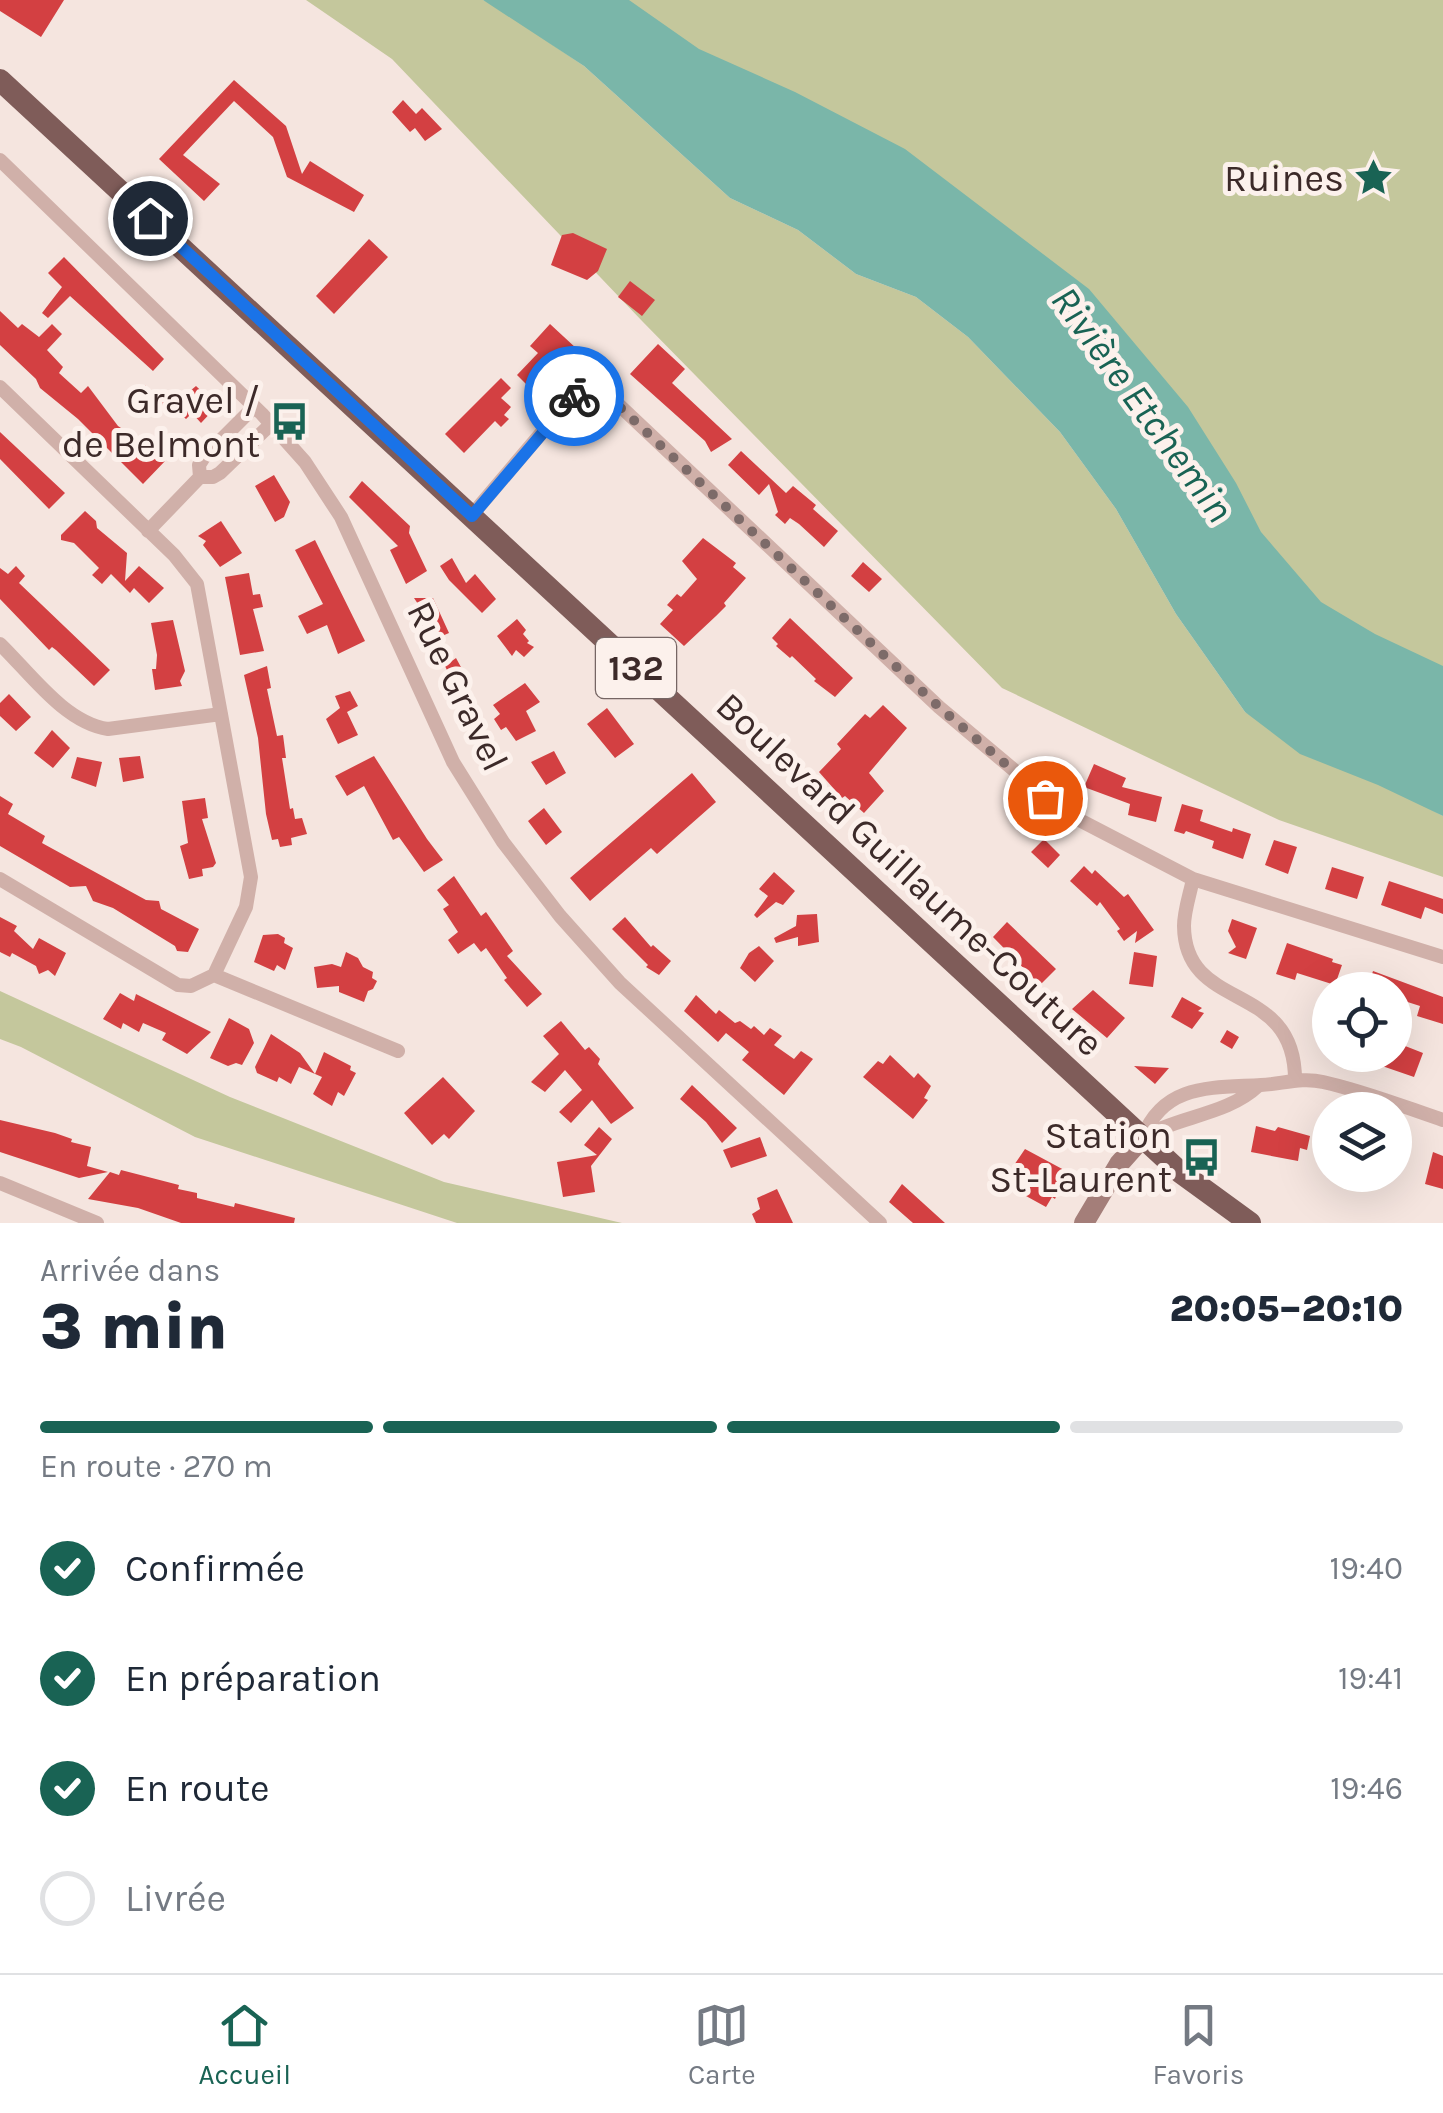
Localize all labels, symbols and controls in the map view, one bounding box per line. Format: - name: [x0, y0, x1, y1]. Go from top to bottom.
- place label: Ruines: [1224, 156, 1344, 201]
- place icon: Ruines: [1353, 157, 1395, 199]
- pin: [108, 176, 193, 261]
- icon: home: [123, 191, 178, 246]
- water label: Rivière Etchemin: [1041, 277, 1244, 531]
- courier: [524, 346, 624, 446]
- icon: bike: [547, 369, 602, 424]
- place label: Gravel / de Belmont: [62, 378, 260, 467]
- bus stop icon: Gravel / de Belmont: [269, 401, 311, 443]
- street label: Rue Gravel: [397, 594, 518, 778]
- road number: 132: [596, 638, 676, 698]
- street label: Boulevard Guillaume-Couture: [707, 683, 1113, 1066]
- pin: [1003, 756, 1088, 841]
- icon: bag: [1018, 771, 1073, 826]
- map controls: [1312, 972, 1412, 1192]
- button: locate: [1312, 972, 1412, 1072]
- button: layers: [1312, 1092, 1412, 1192]
- place label: Station St-Laurent: [989, 1113, 1172, 1202]
- bus stop icon: Station St-Laurent: [1181, 1136, 1223, 1178]
- text: Arrivée dans: [40, 1252, 220, 1289]
- text: 20:05–20:10: [1170, 1286, 1403, 1331]
- text: 3 min: [40, 1288, 228, 1364]
- text: En route · 270 m: [40, 1448, 273, 1485]
- icon: check: [40, 1541, 95, 1596]
- text: Confirmée: [125, 1546, 305, 1591]
- text: 19:40: [1330, 1550, 1403, 1587]
- icon: check: [40, 1651, 95, 1706]
- text: En préparation: [125, 1656, 381, 1701]
- text: 19:41: [1338, 1660, 1403, 1697]
- icon: check: [40, 1761, 95, 1816]
- text: En route: [125, 1766, 270, 1811]
- text: 19:46: [1330, 1770, 1403, 1807]
- text: Livrée: [125, 1876, 226, 1921]
- tab: Accueil: [198, 1998, 291, 2091]
- tab: Carte: [688, 1998, 756, 2091]
- tab: Favoris: [1153, 1998, 1245, 2091]

